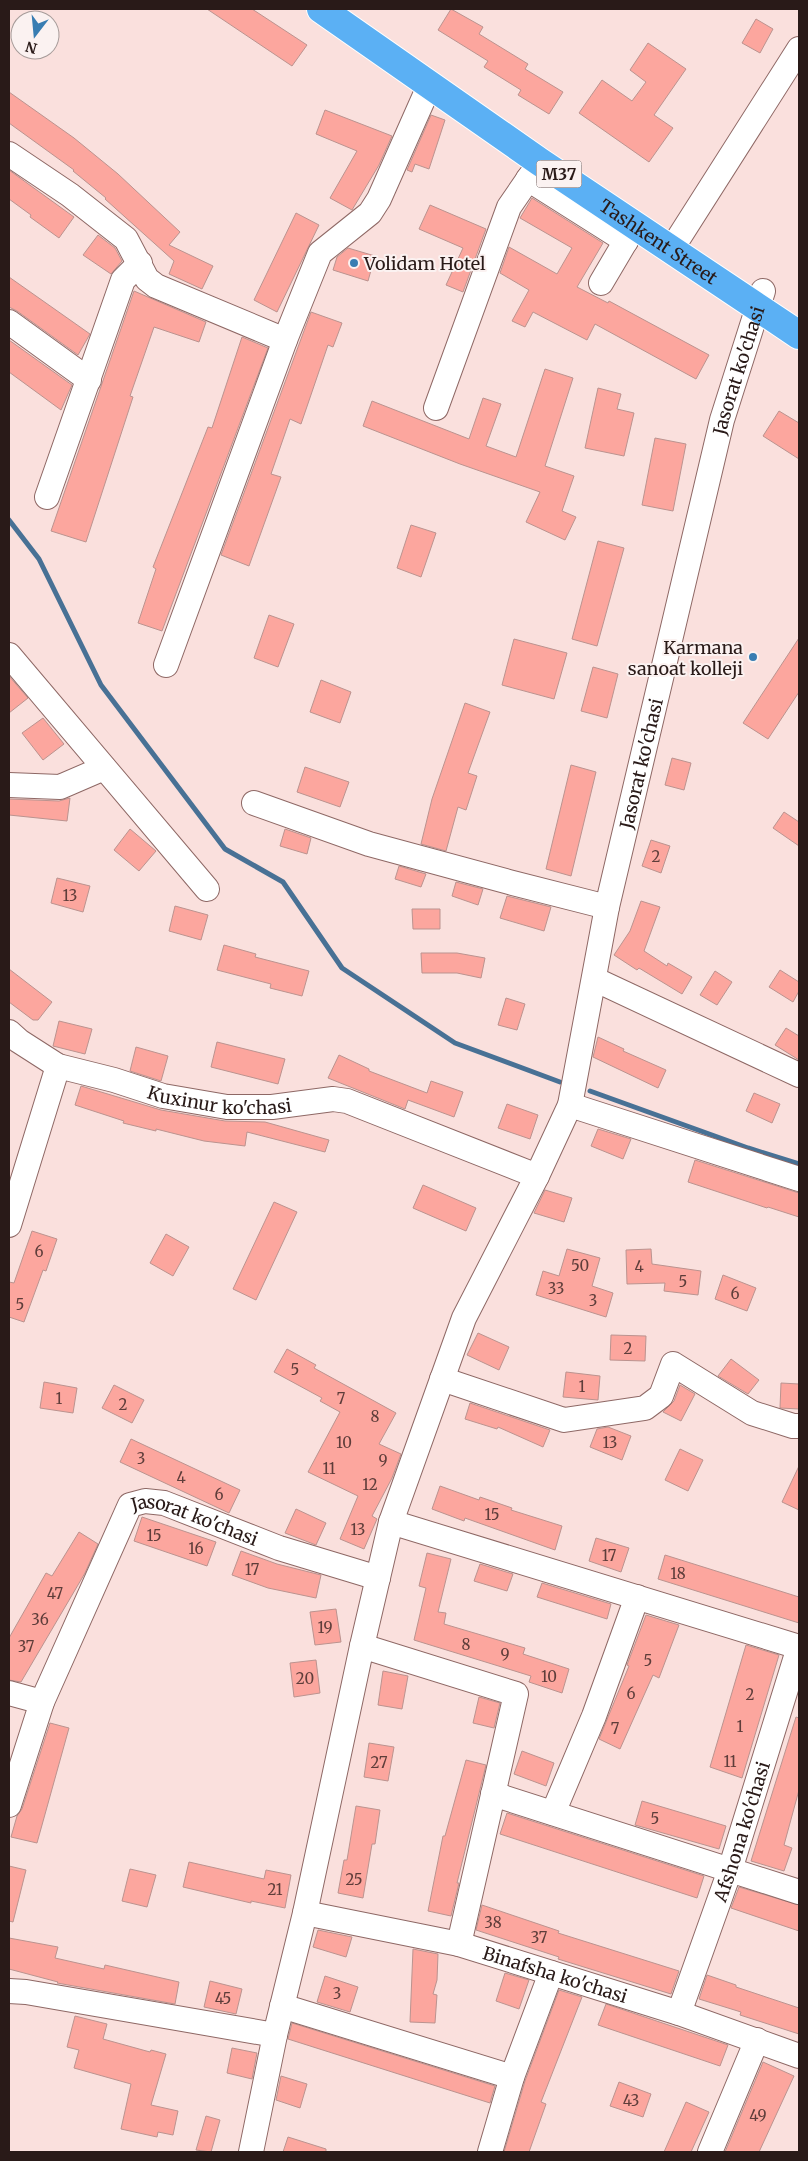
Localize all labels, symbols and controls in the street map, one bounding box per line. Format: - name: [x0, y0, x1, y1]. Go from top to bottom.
- north arrow: [10, 10, 60, 60]
- text: N: [24, 37, 39, 58]
- road number: M37: [536, 160, 582, 188]
- street label: Tashkent Street: [595, 194, 722, 289]
- place label: Volidam Hotel: [363, 252, 486, 275]
- marker: Volidam Hotel: [348, 257, 360, 269]
- street label: Jasorat ko'chasi: [707, 303, 769, 438]
- place label: Karmana sanoat kolleji: [628, 636, 743, 680]
- marker: Karmana sanoat kolleji: [747, 651, 759, 663]
- street label: Jasorat ko'chasi: [614, 696, 667, 832]
- house number: 2: [652, 847, 661, 866]
- house number: 13: [63, 886, 77, 905]
- street label: Kuxinur ko'chasi: [145, 1080, 293, 1119]
- house number: 6: [34, 1242, 44, 1261]
- house number: 50: [571, 1256, 589, 1275]
- house number: 4: [634, 1257, 644, 1276]
- house number: 5: [679, 1272, 687, 1291]
- house number: 33: [548, 1279, 564, 1298]
- house number: 6: [730, 1284, 740, 1303]
- house number: 3: [589, 1291, 597, 1310]
- house number: 5: [16, 1295, 24, 1314]
- house number: 2: [624, 1339, 633, 1358]
- house number: 5: [291, 1360, 299, 1379]
- house number: 1: [579, 1377, 586, 1396]
- house number: 1: [56, 1389, 63, 1408]
- house number: 7: [337, 1389, 346, 1408]
- house number: 2: [119, 1395, 128, 1414]
- house number: 8: [371, 1407, 380, 1426]
- house number: 10: [336, 1433, 352, 1452]
- house number: 13: [603, 1433, 617, 1452]
- house number: 3: [137, 1449, 145, 1468]
- house number: 9: [378, 1451, 388, 1470]
- house number: 11: [322, 1459, 336, 1478]
- house number: 4: [176, 1468, 186, 1487]
- house number: 12: [362, 1475, 378, 1494]
- house number: 6: [214, 1485, 224, 1504]
- street label: Jasorat ko'chasi: [127, 1489, 262, 1550]
- house number: 15: [484, 1505, 500, 1524]
- house number: 13: [351, 1520, 365, 1539]
- house number: 15: [146, 1526, 162, 1545]
- house number: 16: [188, 1539, 204, 1558]
- house number: 17: [602, 1546, 617, 1565]
- house number: 17: [245, 1560, 260, 1579]
- house number: 18: [670, 1564, 686, 1583]
- house number: 47: [47, 1584, 64, 1603]
- house number: 36: [31, 1610, 49, 1629]
- house number: 19: [317, 1618, 333, 1637]
- house number: 8: [462, 1635, 471, 1654]
- house number: 37: [18, 1637, 35, 1656]
- house number: 9: [500, 1645, 510, 1664]
- house number: 5: [644, 1651, 652, 1670]
- house number: 10: [541, 1667, 557, 1686]
- house number: 20: [296, 1669, 314, 1688]
- house number: 6: [626, 1684, 636, 1703]
- house number: 2: [746, 1685, 755, 1704]
- house number: 1: [737, 1717, 744, 1736]
- house number: 7: [611, 1719, 620, 1738]
- house number: 11: [723, 1752, 737, 1771]
- house number: 27: [371, 1753, 388, 1772]
- street label: Afshona ko'chasi: [708, 1758, 774, 1906]
- house number: 5: [651, 1809, 659, 1828]
- house number: 25: [345, 1870, 363, 1889]
- house number: 21: [267, 1880, 283, 1899]
- house number: 38: [484, 1913, 502, 1932]
- house number: 37: [531, 1928, 548, 1947]
- street label: Binafsha ko'chasi: [480, 1941, 631, 2008]
- house number: 3: [333, 1984, 341, 2003]
- house number: 45: [215, 1989, 231, 2008]
- house number: 43: [623, 2091, 639, 2110]
- house number: 49: [749, 2106, 767, 2125]

